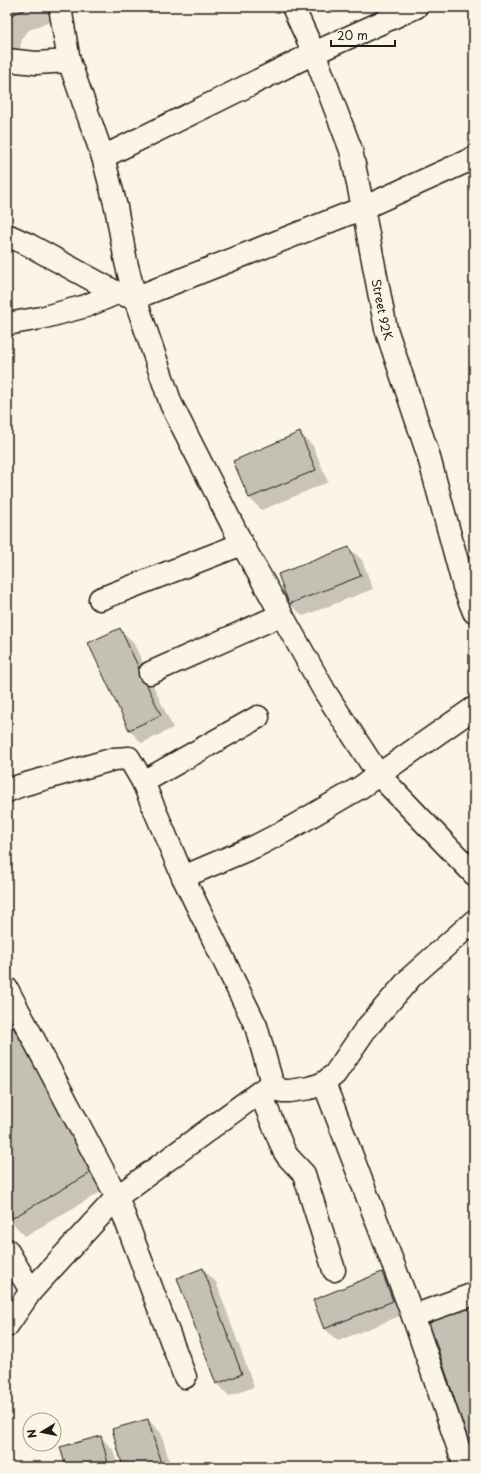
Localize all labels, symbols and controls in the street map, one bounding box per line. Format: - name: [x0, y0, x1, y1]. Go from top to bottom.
- scale bar: [331, 22, 395, 48]
- text: 20 m: [337, 26, 368, 44]
- street label: Street 92K: [368, 277, 398, 343]
- north arrow: [22, 1412, 62, 1452]
- text: N: [22, 1428, 41, 1440]

